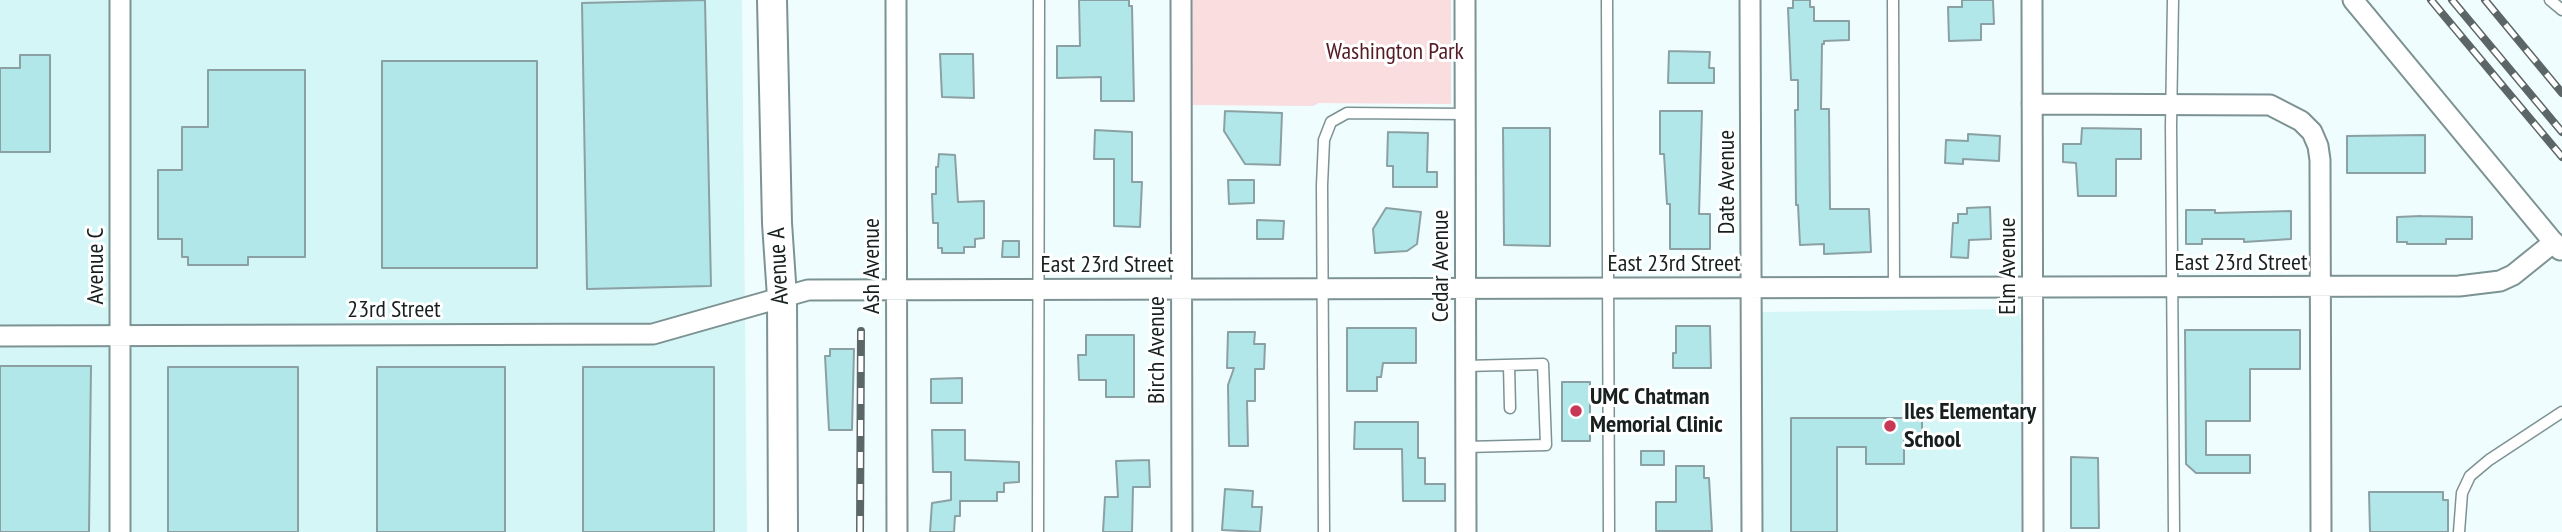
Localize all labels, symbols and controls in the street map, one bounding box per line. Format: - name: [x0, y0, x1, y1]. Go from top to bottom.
- park label: Washington Park: [1326, 38, 1464, 66]
- street label: Date Avenue: [1713, 130, 1741, 234]
- street label: Cedar Avenue: [1427, 210, 1455, 322]
- street label: Elm Avenue: [1994, 217, 2022, 315]
- street label: Ash Avenue: [858, 218, 886, 314]
- street label: Avenue A: [763, 227, 795, 305]
- street label: Avenue C: [82, 228, 110, 304]
- street label: East 23rd Street: [2174, 249, 2308, 277]
- street label: East 23rd Street: [1607, 250, 1741, 278]
- street label: East 23rd Street: [1040, 251, 1174, 279]
- street label: 23rd Street: [347, 296, 441, 324]
- street label: Birch Avenue: [1143, 296, 1171, 404]
- place label: UMC Chatman Memorial Clinic: [1590, 383, 1723, 439]
- place label: Iles Elementary School: [1904, 398, 2036, 454]
- marker: UMC Chatman Memorial Clinic: [1568, 403, 1584, 419]
- marker: Iles Elementary School: [1882, 418, 1898, 434]

